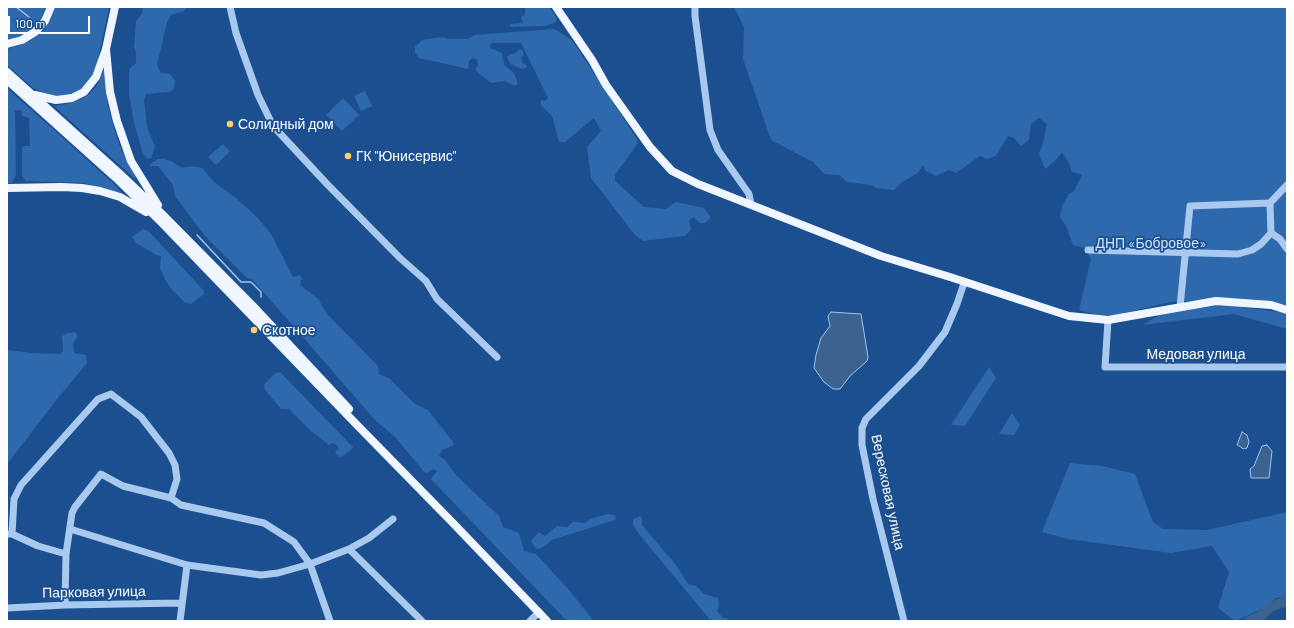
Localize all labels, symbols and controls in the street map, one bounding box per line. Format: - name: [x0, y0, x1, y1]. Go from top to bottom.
- scale bar: [10, 8, 92, 34]
- text: 100 m: [15, 16, 45, 30]
- place label: Солидный дом: [238, 116, 334, 132]
- marker: Солидный дом: [225, 119, 235, 129]
- place label: ГК "Юнисервис": [356, 148, 456, 164]
- marker: ГК "Юнисервис": [343, 151, 353, 161]
- park label: ДНП «Бобровое»: [1096, 235, 1206, 251]
- place label: Скотное: [262, 322, 316, 338]
- marker: Скотное: [249, 325, 259, 335]
- street label: Медовая улица: [1146, 346, 1246, 362]
- street label: Вересковая улица: [868, 433, 908, 551]
- street label: Парковая улица: [42, 583, 146, 601]

